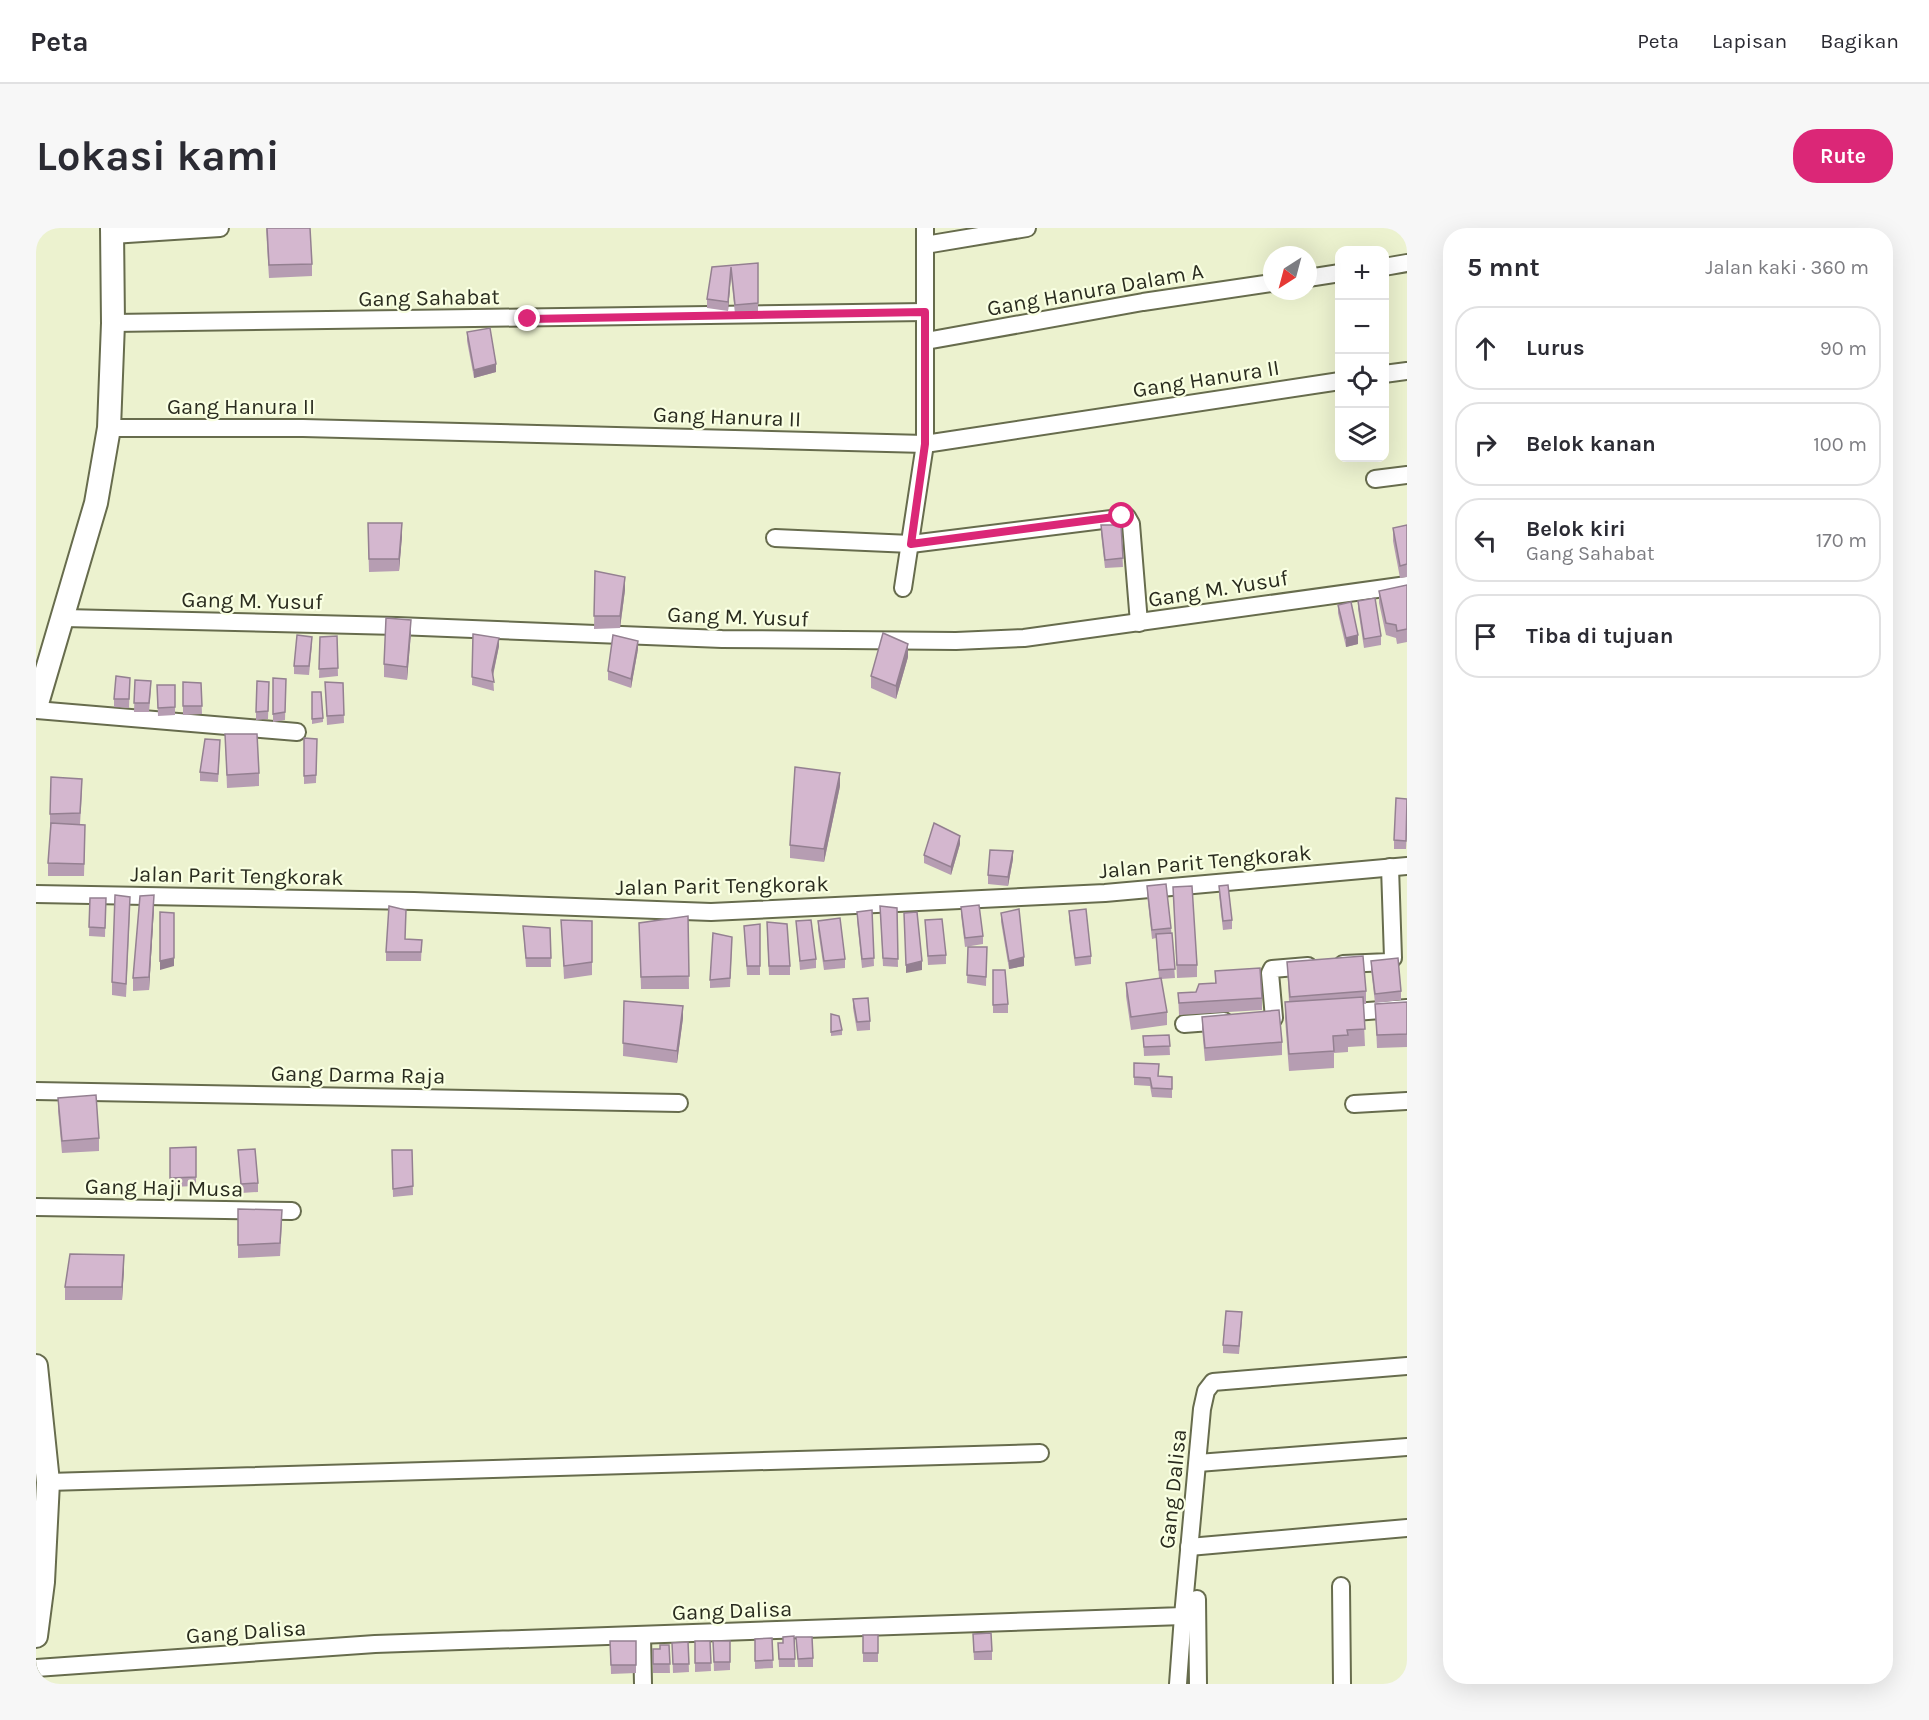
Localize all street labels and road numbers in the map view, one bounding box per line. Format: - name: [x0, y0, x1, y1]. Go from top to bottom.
- street label: Gang Hanura Dalam A: [985, 258, 1206, 322]
- street label: Gang Sahabat: [358, 284, 500, 312]
- street label: Gang Hanura II: [1131, 355, 1281, 403]
- street label: Gang Hanura II: [167, 394, 315, 420]
- street label: Gang Hanura II: [652, 401, 801, 433]
- street label: Gang M. Yusuf: [1146, 565, 1290, 613]
- street label: Gang M. Yusuf: [181, 587, 323, 615]
- street label: Gang M. Yusuf: [667, 602, 809, 632]
- street label: Jalan Parit Tengkorak: [1098, 840, 1312, 884]
- street label: Jalan Parit Tengkorak: [130, 861, 344, 891]
- street label: Jalan Parit Tengkorak: [615, 871, 829, 901]
- street label: Gang Darma Raja: [271, 1060, 445, 1090]
- street label: Gang Haji Musa: [85, 1174, 243, 1202]
- street label: Gang Dalisa: [1154, 1428, 1192, 1550]
- street label: Gang Dalisa: [672, 1596, 793, 1626]
- street label: Gang Dalisa: [185, 1615, 307, 1649]

